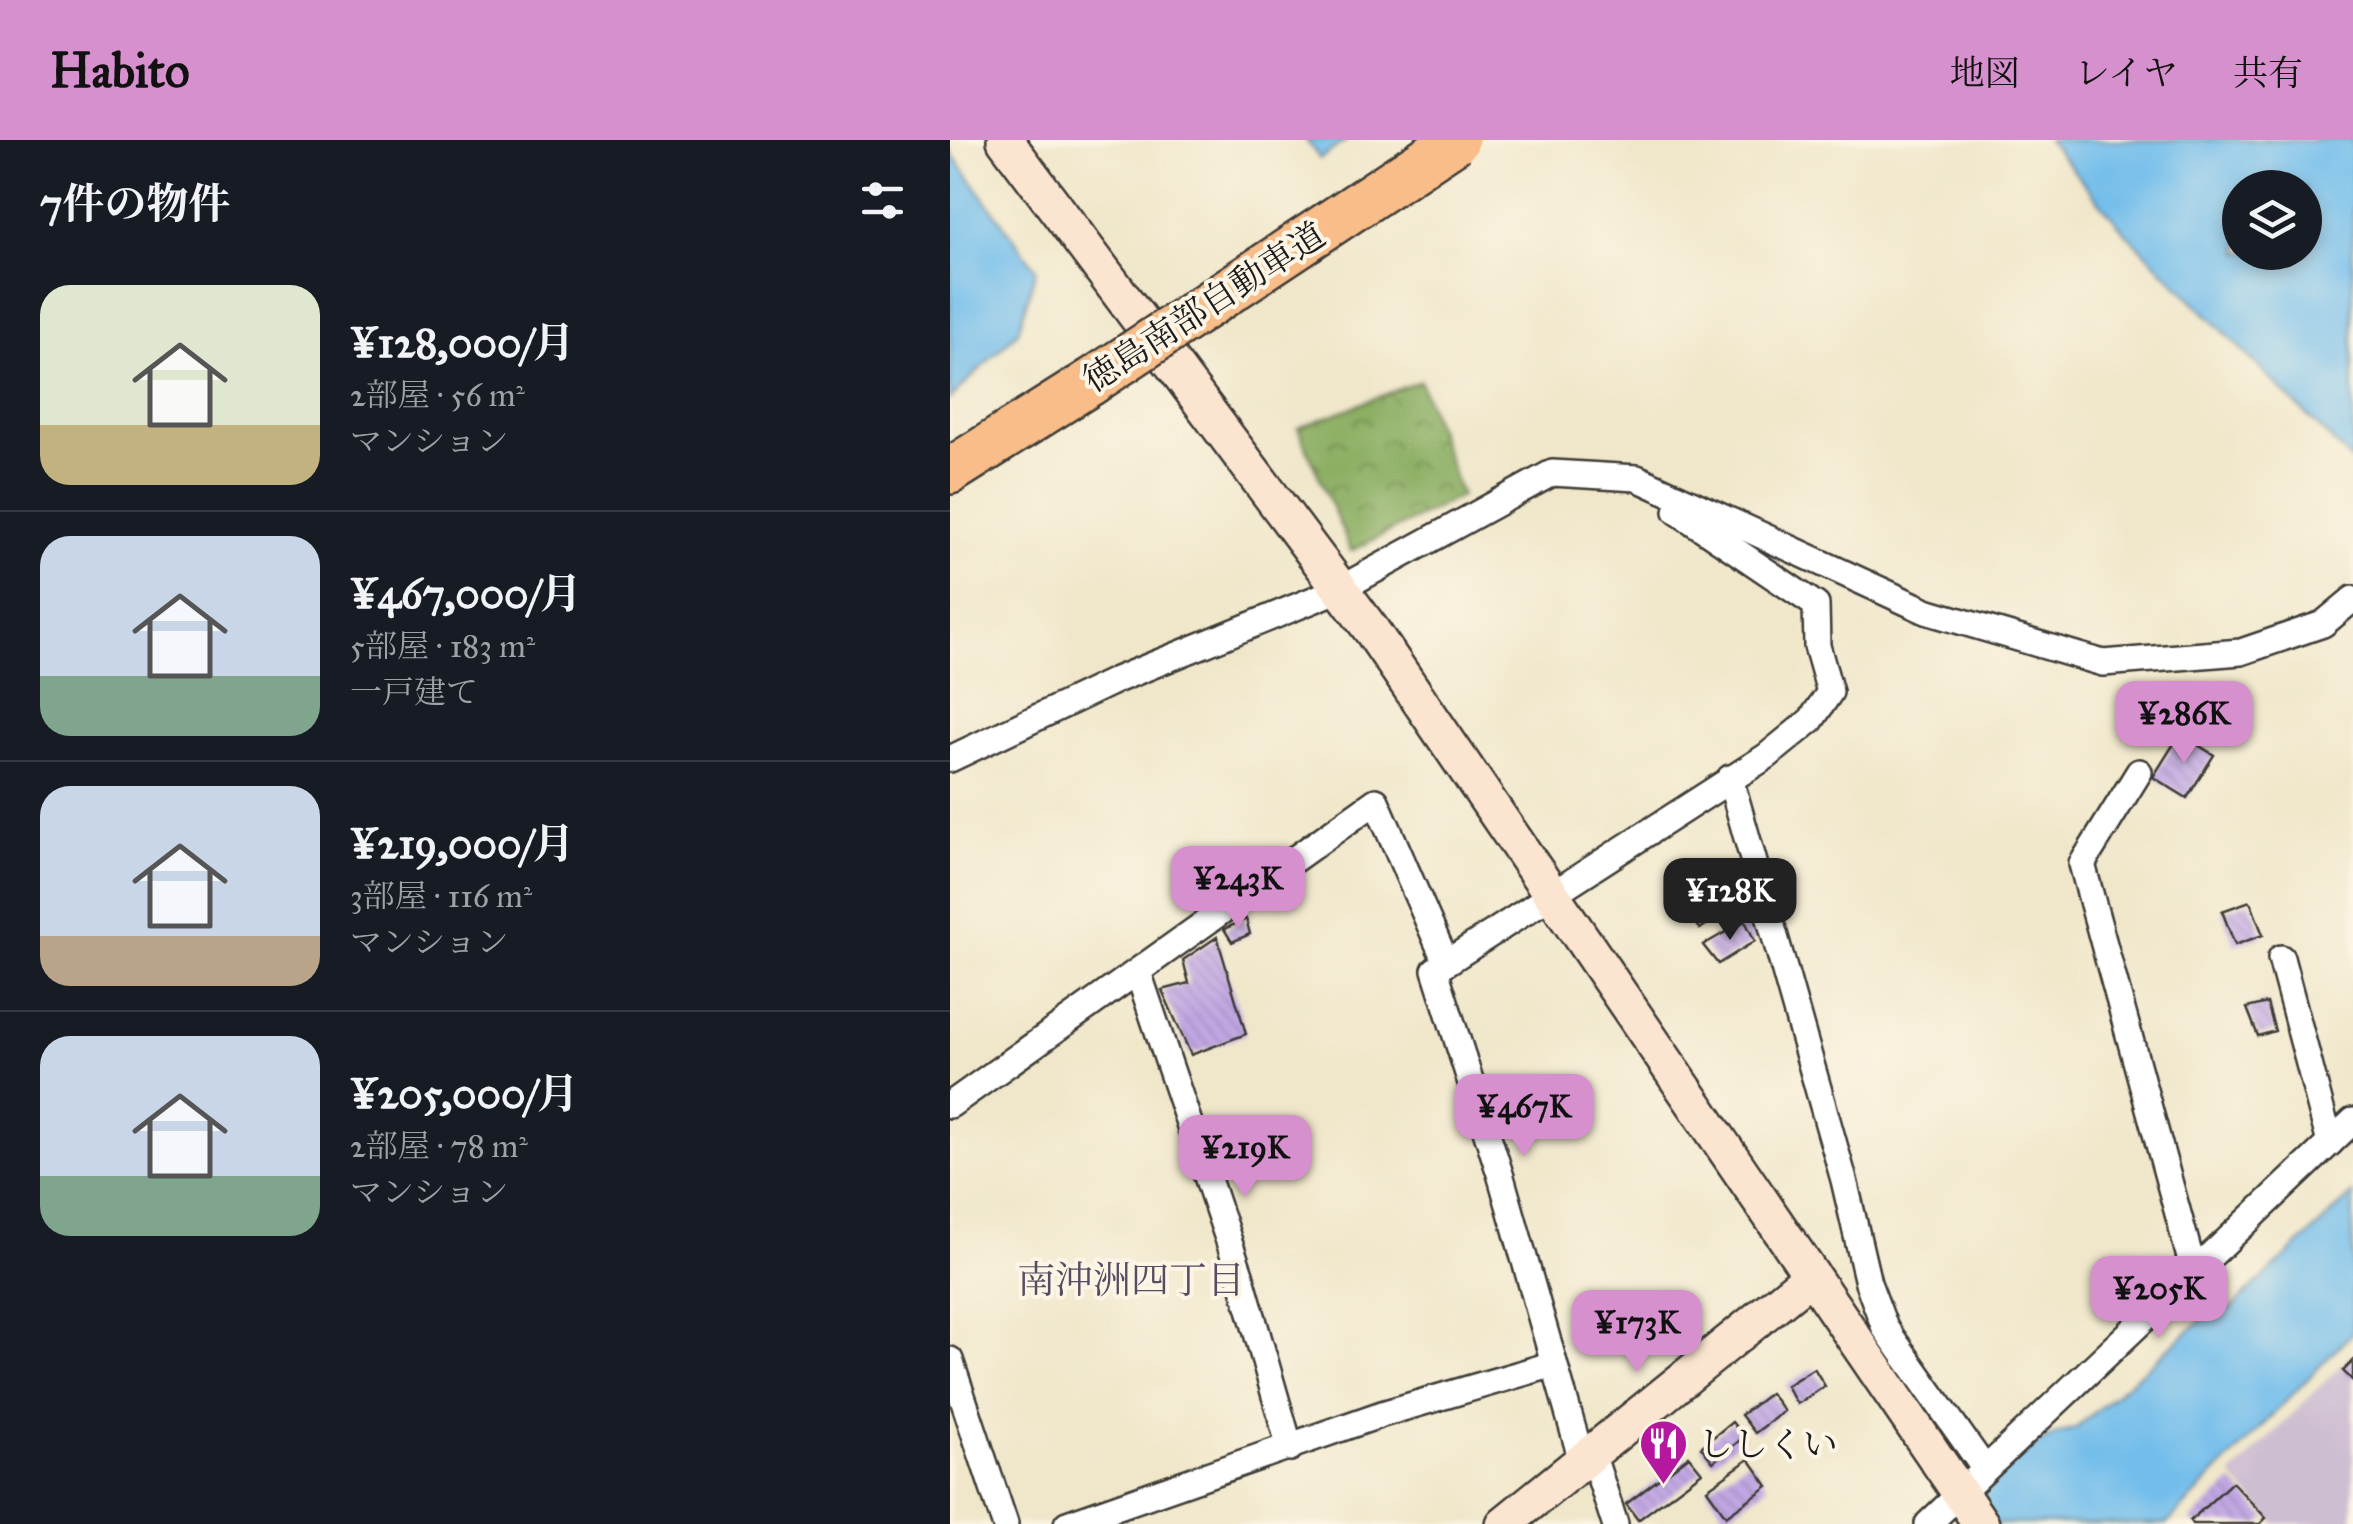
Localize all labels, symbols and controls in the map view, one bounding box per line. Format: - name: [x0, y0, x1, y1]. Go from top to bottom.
- text: Habito: [50, 41, 189, 100]
- text: 地図: [1950, 52, 2020, 95]
- text: レイヤ: [2075, 52, 2178, 95]
- text: 共有: [2233, 52, 2303, 95]
- map controls: [2222, 170, 2322, 270]
- button: layers: [2222, 170, 2322, 270]
- icon: filters: [855, 173, 910, 228]
- text: 7件の物件: [40, 178, 230, 230]
- street label: 徳島南部自動車道: [1075, 213, 1333, 402]
- text: ¥128,000/月: [350, 317, 575, 369]
- icon: home: [120, 325, 240, 445]
- text: 2部屋 · 56 m²: [350, 376, 525, 415]
- text: マンション: [350, 422, 509, 461]
- text: ¥467,000/月: [350, 568, 582, 620]
- icon: home: [120, 576, 240, 696]
- text: 5部屋 · 183 m²: [350, 627, 535, 666]
- text: 一戸建て: [350, 673, 478, 712]
- pin: ¥286K: [2114, 681, 2254, 766]
- text: ¥286K: [2138, 694, 2230, 733]
- text: ¥219,000/月: [350, 818, 575, 870]
- icon: home: [120, 826, 240, 946]
- pin: ¥243K: [1168, 846, 1308, 931]
- pin: ¥128K: [1660, 858, 1800, 943]
- text: ¥243K: [1193, 859, 1283, 898]
- text: ¥128K: [1685, 871, 1775, 910]
- text: 3部屋 · 116 m²: [350, 877, 532, 916]
- text: マンション: [350, 923, 509, 962]
- text: ¥205,000/月: [350, 1068, 579, 1120]
- pin: ¥467K: [1454, 1074, 1594, 1159]
- icon: home: [120, 1076, 240, 1196]
- text: ¥467K: [1476, 1087, 1572, 1126]
- pin: ¥219K: [1175, 1115, 1315, 1200]
- text: 2部屋 · 78 m²: [350, 1127, 528, 1166]
- text: ¥219K: [1200, 1128, 1290, 1167]
- text: マンション: [350, 1173, 509, 1212]
- pin: ¥205K: [2089, 1256, 2229, 1341]
- district label: 南沖洲四丁目: [1017, 1257, 1245, 1303]
- text: ¥205K: [2113, 1269, 2206, 1308]
- pin: ¥173K: [1567, 1290, 1707, 1375]
- text: ¥173K: [1594, 1303, 1680, 1342]
- restaurant icon: ししくい: [1637, 1418, 1689, 1486]
- place label: ししくい: [1698, 1423, 1838, 1466]

